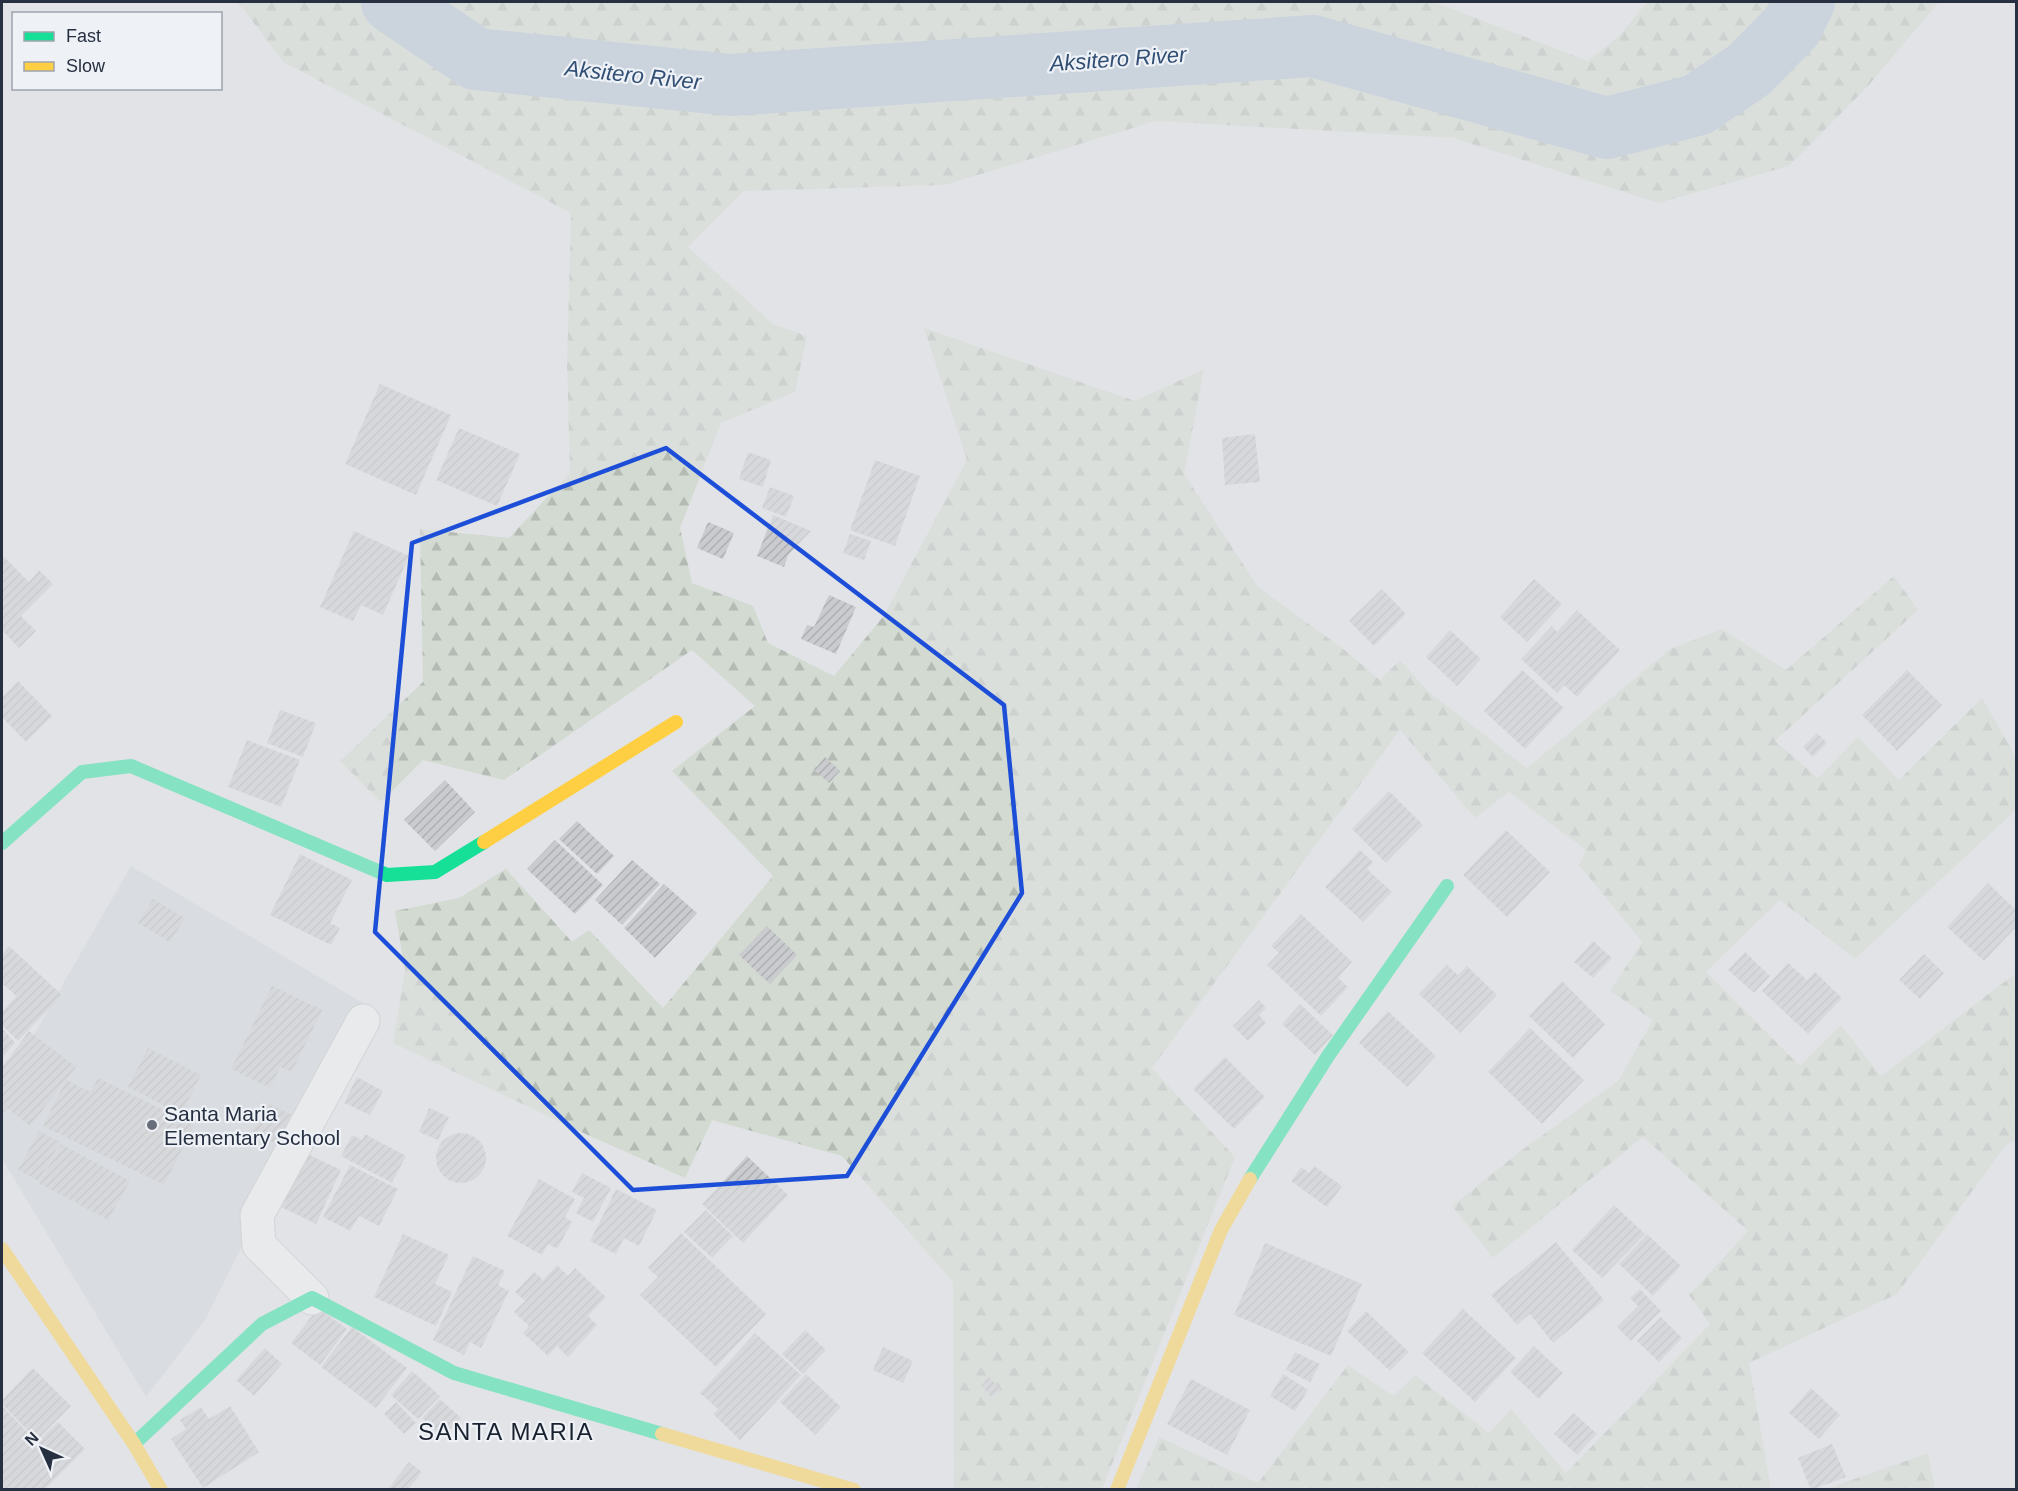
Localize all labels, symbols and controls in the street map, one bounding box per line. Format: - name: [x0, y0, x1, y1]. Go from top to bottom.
- legend: [12, 12, 222, 90]
- text: Fast: [66, 26, 101, 46]
- water label: Aksitero River: [1047, 42, 1189, 76]
- water label: Aksitero River: [562, 55, 704, 95]
- text: Slow: [66, 56, 106, 76]
- place label: Santa Maria Elementary School: [164, 1102, 340, 1149]
- marker: Santa Maria Elementary School: [145, 1118, 159, 1132]
- district label: SANTA MARIA: [418, 1418, 594, 1445]
- north arrow: [12, 1419, 72, 1479]
- text: N: [22, 1429, 42, 1449]

